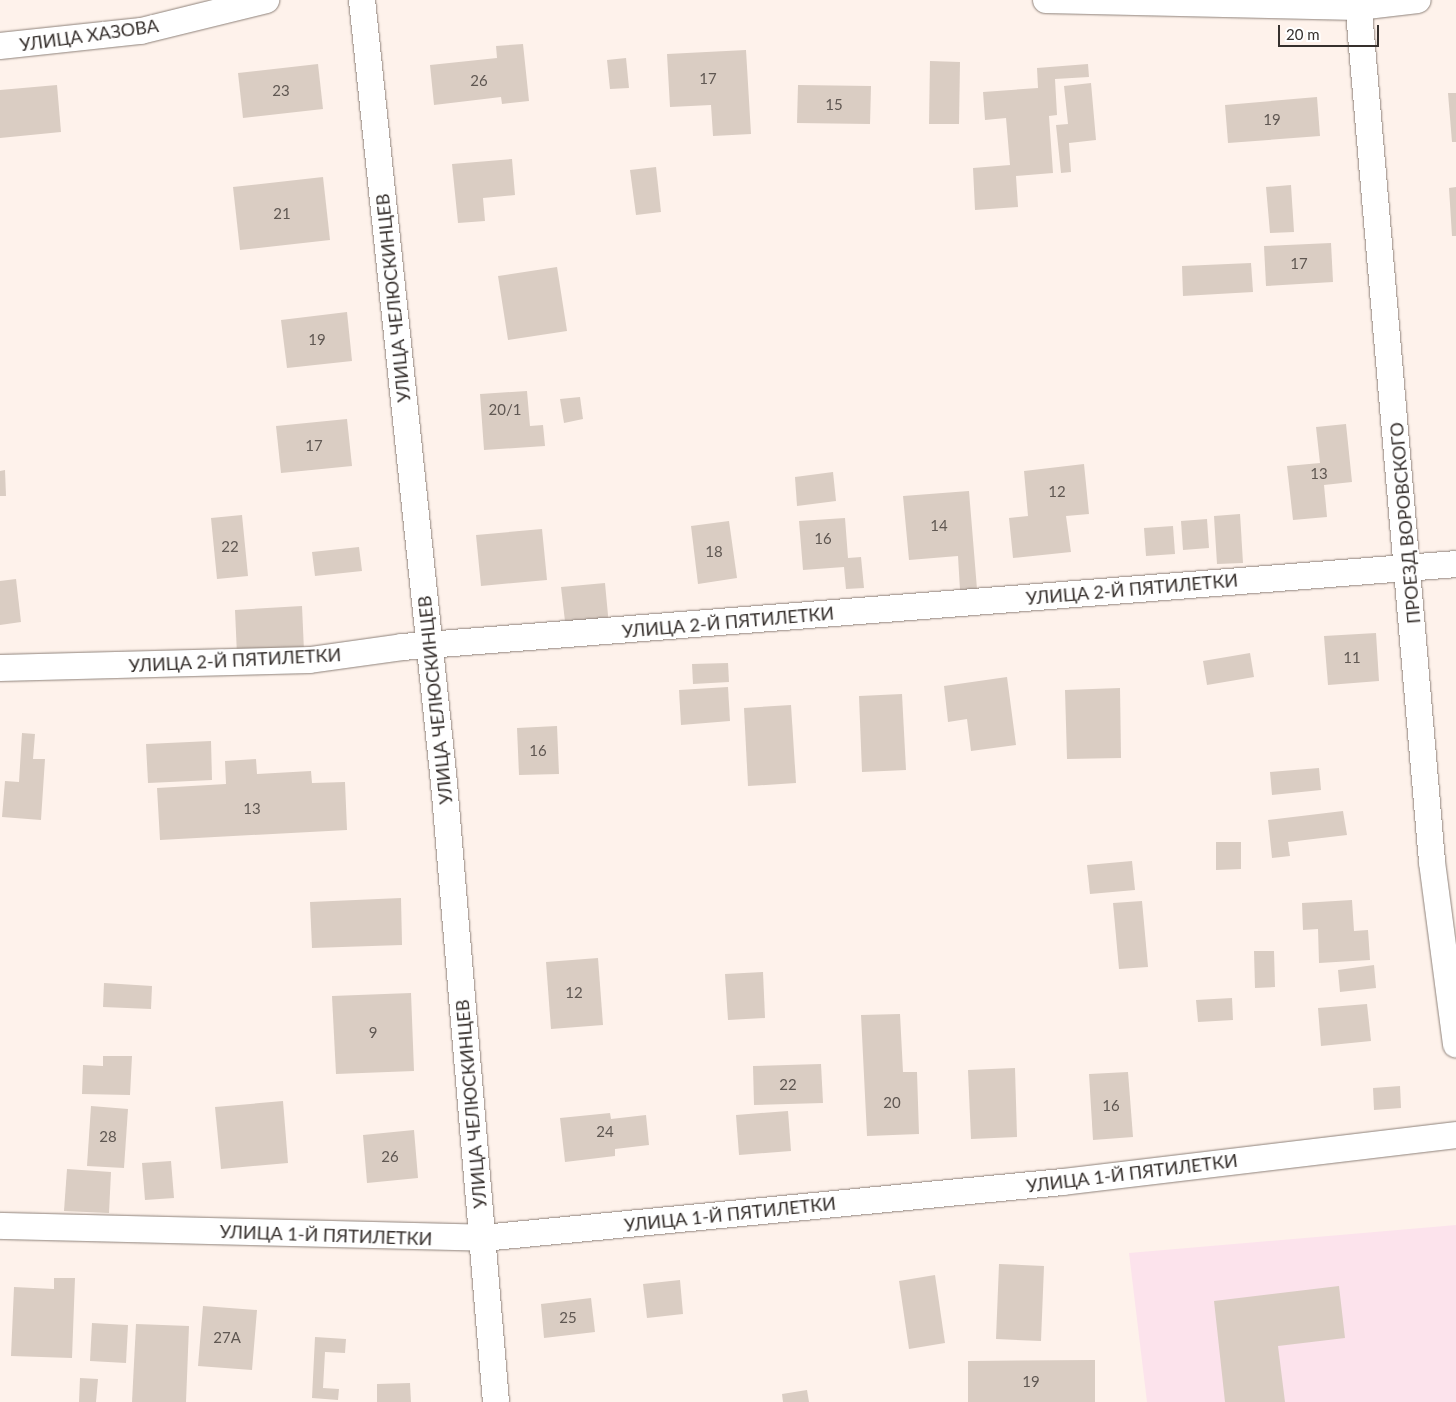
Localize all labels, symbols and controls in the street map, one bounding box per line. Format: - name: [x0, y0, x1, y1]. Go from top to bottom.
- street label: УЛИЦА ХАЗОВА: [18, 15, 160, 55]
- scale bar: [1281, 15, 1382, 47]
- text: 20 m: [1286, 25, 1320, 43]
- house number: 17: [699, 70, 717, 88]
- house number: 26: [470, 72, 488, 90]
- house number: 23: [272, 82, 290, 100]
- house number: 15: [825, 96, 843, 114]
- house number: 19: [1263, 111, 1281, 129]
- street label: УЛИЦА ЧЕЛЮСКИНЦЕВ: [371, 193, 415, 403]
- house number: 21: [273, 205, 291, 223]
- house number: 17: [1290, 255, 1308, 273]
- house number: 19: [308, 331, 326, 349]
- house number: 20/1: [489, 401, 521, 419]
- street label: ПРОЕЗД ВОРОВСКОГО: [1385, 421, 1425, 625]
- house number: 17: [305, 437, 323, 455]
- house number: 13: [1310, 465, 1328, 483]
- house number: 12: [1048, 483, 1066, 501]
- house number: 14: [930, 517, 948, 535]
- house number: 16: [814, 530, 832, 548]
- house number: 22: [221, 538, 239, 556]
- house number: 18: [705, 543, 723, 561]
- street label: УЛИЦА 2-Й ПЯТИЛЕТКИ: [1025, 569, 1239, 609]
- street label: УЛИЦА ЧЕЛЮСКИНЦЕВ: [413, 595, 457, 805]
- street label: УЛИЦА 2-Й ПЯТИЛЕТКИ: [621, 602, 835, 642]
- street label: УЛИЦА 2-Й ПЯТИЛЕТКИ: [128, 644, 342, 676]
- house number: 11: [1343, 649, 1361, 667]
- house number: 16: [529, 742, 547, 760]
- house number: 13: [243, 800, 261, 818]
- house number: 12: [565, 984, 583, 1002]
- street label: УЛИЦА ЧЕЛЮСКИНЦЕВ: [451, 999, 491, 1209]
- house number: 9: [369, 1024, 377, 1042]
- house number: 22: [779, 1076, 797, 1094]
- house number: 20: [883, 1094, 901, 1112]
- house number: 16: [1102, 1097, 1120, 1115]
- house number: 24: [596, 1123, 614, 1141]
- house number: 28: [99, 1128, 117, 1146]
- house number: 26: [381, 1148, 399, 1166]
- street label: УЛИЦА 1-Й ПЯТИЛЕТКИ: [1025, 1149, 1239, 1197]
- street label: УЛИЦА 1-Й ПЯТИЛЕТКИ: [623, 1192, 837, 1236]
- street label: УЛИЦА 1-Й ПЯТИЛЕТКИ: [219, 1220, 433, 1250]
- house number: 25: [559, 1309, 577, 1327]
- house number: 27А: [213, 1329, 241, 1347]
- house number: 19: [1022, 1373, 1040, 1391]

